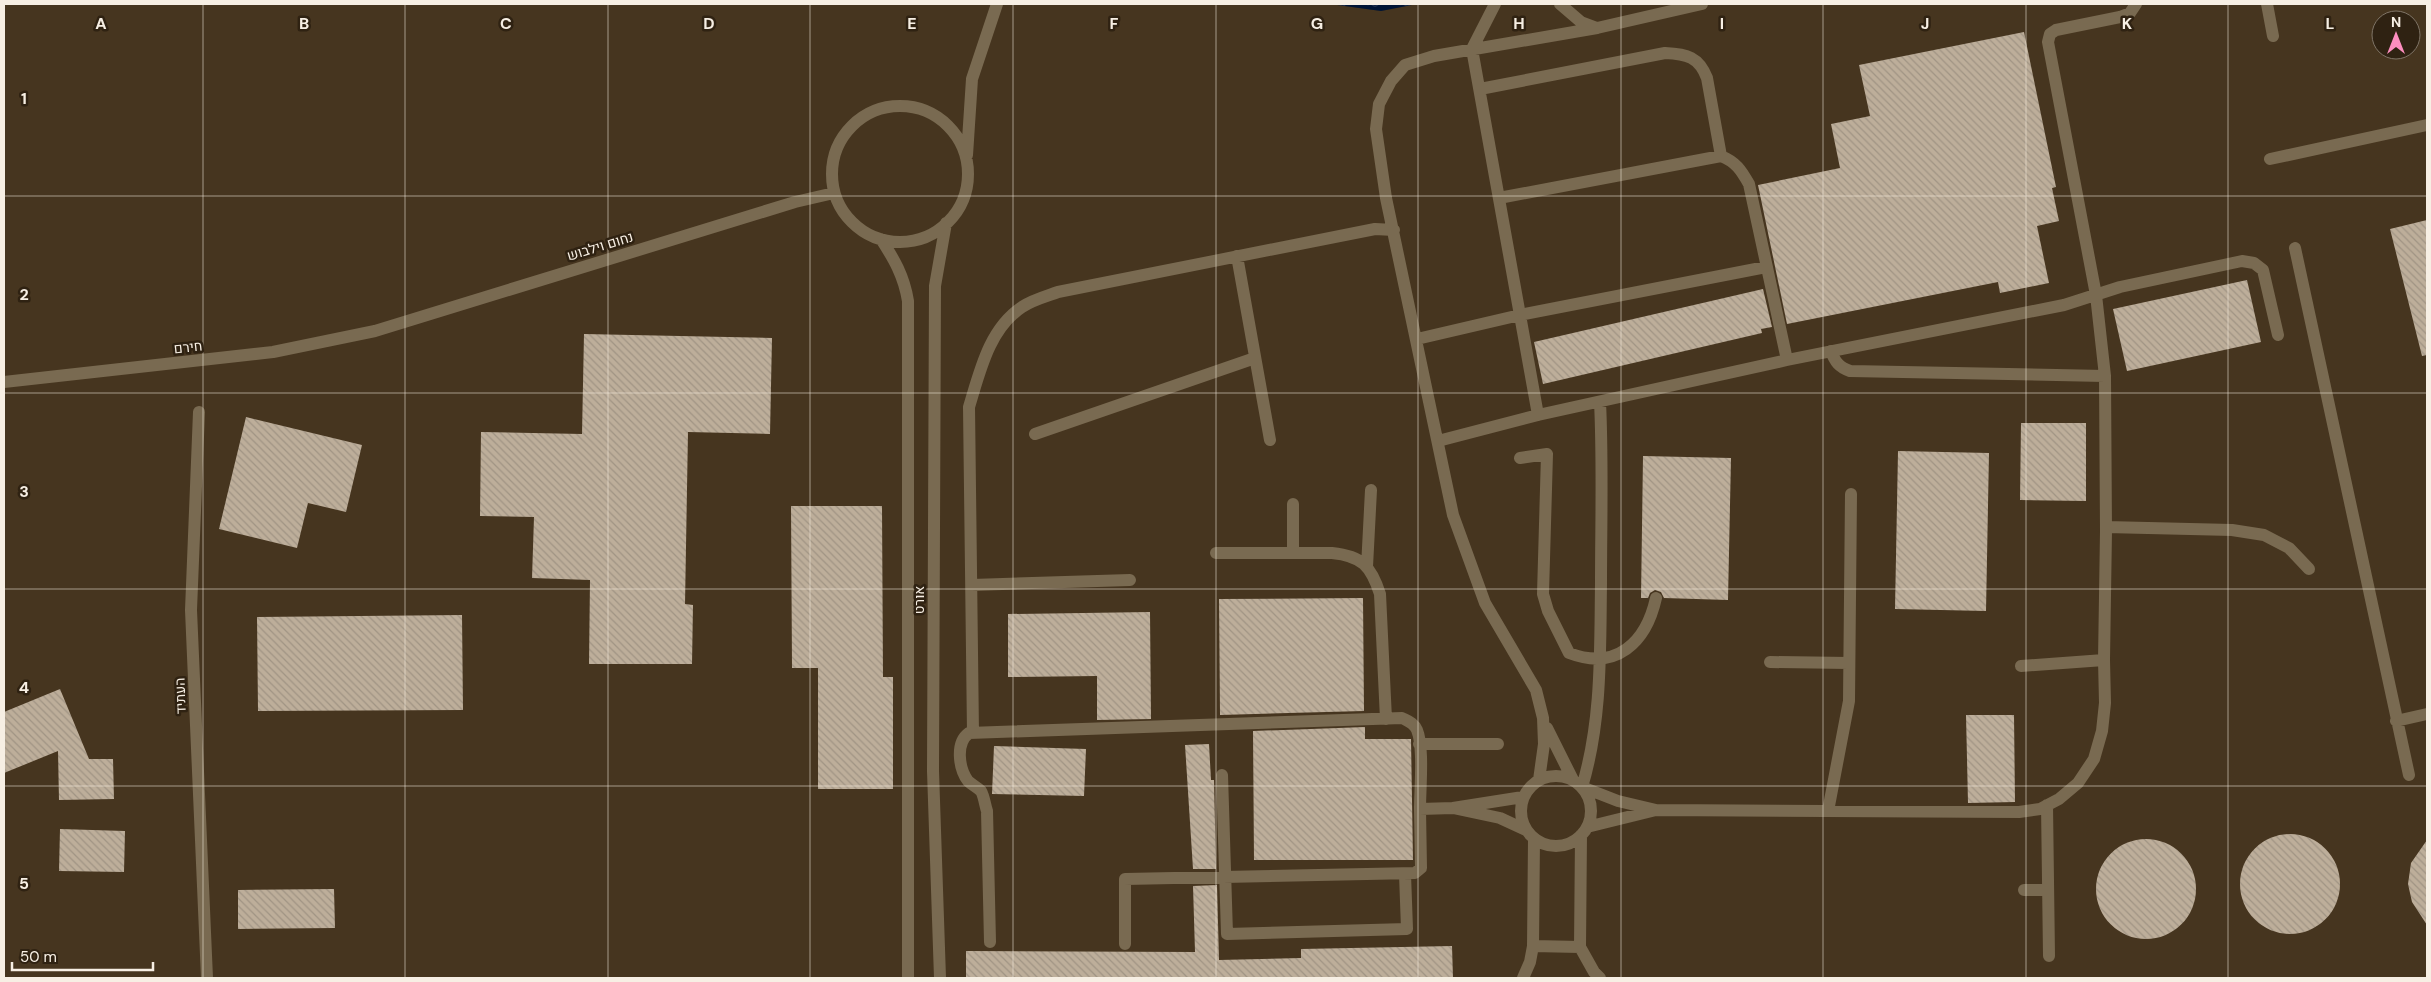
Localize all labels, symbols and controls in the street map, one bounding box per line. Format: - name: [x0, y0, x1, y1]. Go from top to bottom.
- north arrow: [2371, 10, 2421, 60]
- text: A: [95, 13, 107, 34]
- text: B: [299, 13, 309, 34]
- text: C: [500, 13, 512, 34]
- text: D: [703, 13, 715, 34]
- text: E: [907, 13, 917, 34]
- text: F: [1110, 13, 1119, 34]
- text: G: [1311, 13, 1323, 34]
- text: H: [1513, 13, 1525, 34]
- text: I: [1720, 13, 1724, 34]
- text: J: [1921, 13, 1929, 34]
- text: K: [2122, 13, 2133, 34]
- text: L: [2326, 13, 2335, 34]
- text: N: [2391, 13, 2401, 31]
- text: 1: [21, 88, 27, 109]
- street label: נחום וילבוש: [565, 227, 635, 265]
- text: 2: [19, 284, 29, 305]
- street label: חירם: [173, 337, 203, 357]
- text: 3: [19, 481, 29, 502]
- street label: אורט: [910, 586, 928, 614]
- text: 4: [19, 677, 29, 698]
- street label: העתיד: [170, 677, 190, 715]
- text: 5: [19, 873, 29, 894]
- scale bar: [12, 940, 154, 972]
- text: 50 m: [20, 947, 57, 967]

